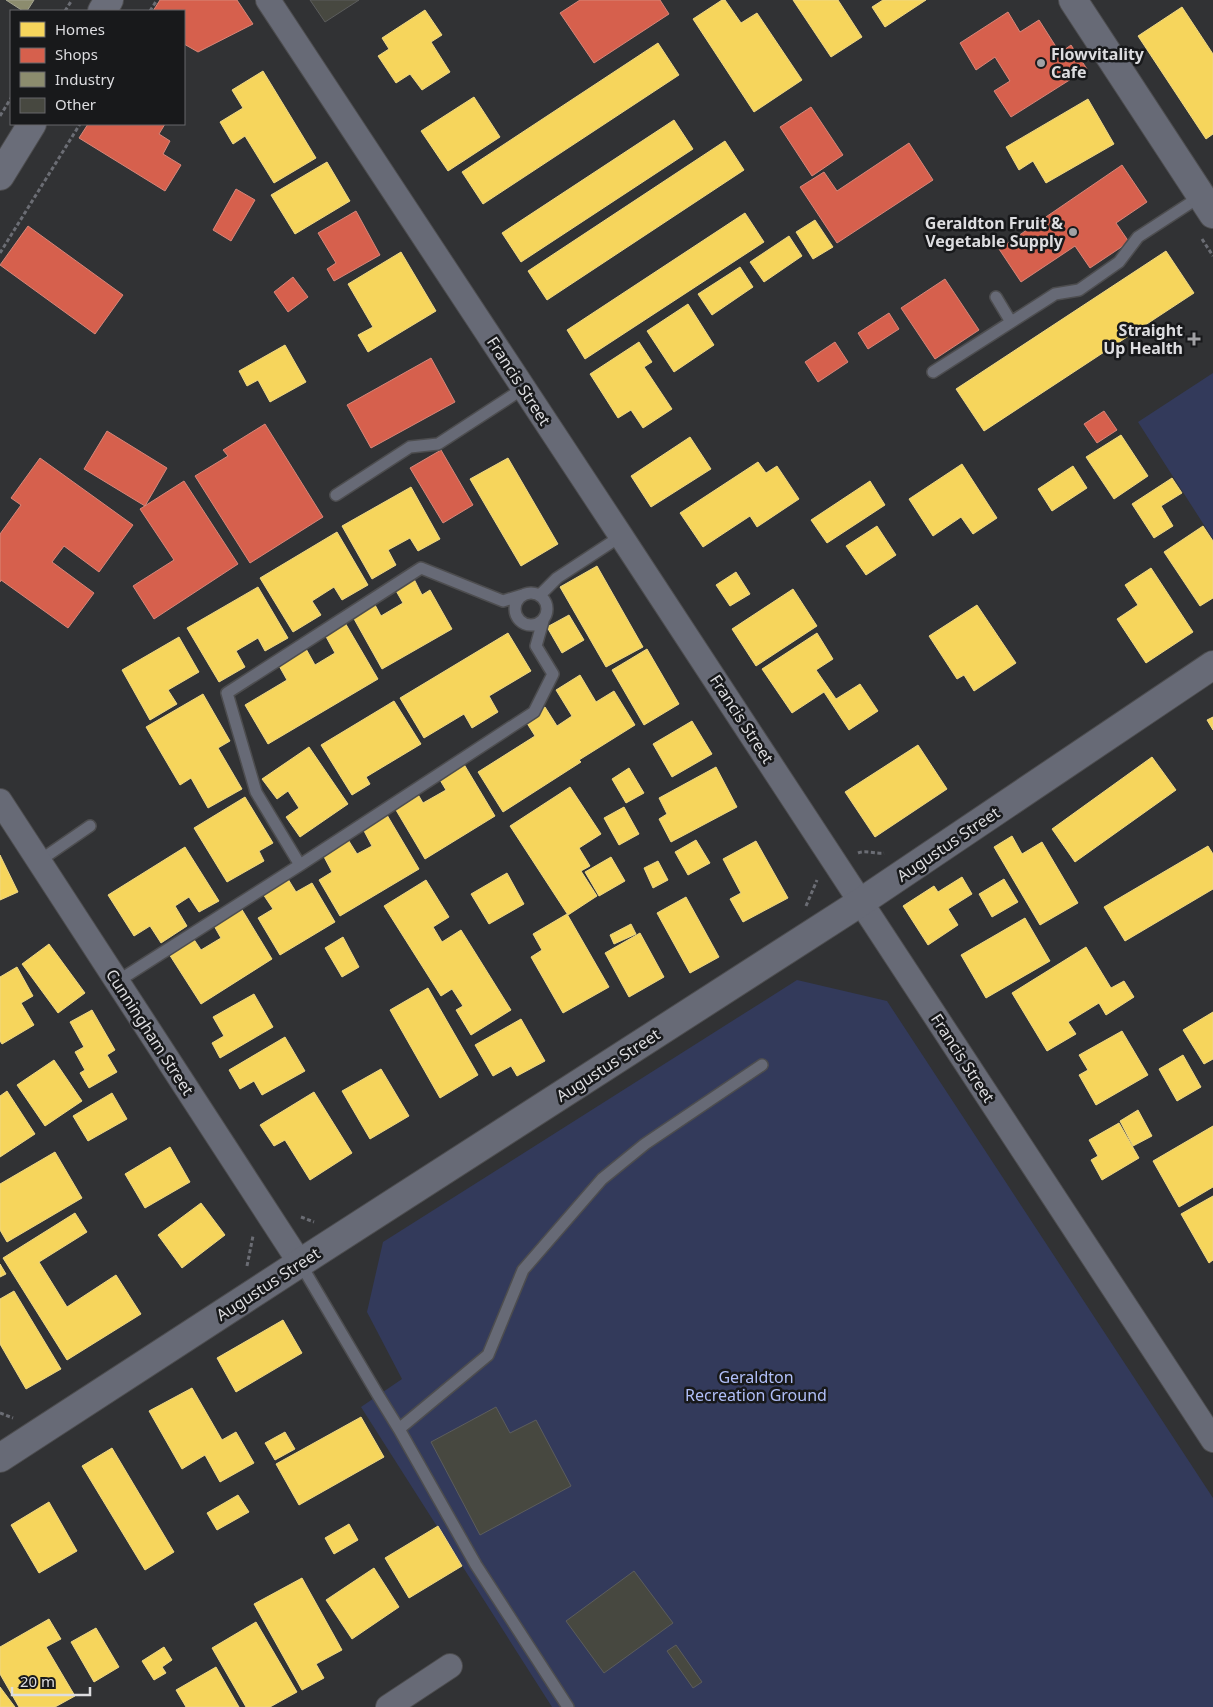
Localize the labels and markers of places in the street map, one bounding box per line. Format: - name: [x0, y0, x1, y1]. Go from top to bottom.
- place label: Flowvitality Cafe: [1051, 43, 1145, 83]
- marker: Flowvitality Cafe: [1035, 57, 1047, 69]
- place label: Geraldton Fruit & Vegetable Supply: [925, 212, 1064, 252]
- marker: Geraldton Fruit & Vegetable Supply: [1067, 226, 1079, 238]
- place label: Straight Up Health: [1103, 319, 1183, 359]
- marker: Straight Up Health: [1187, 332, 1201, 346]

